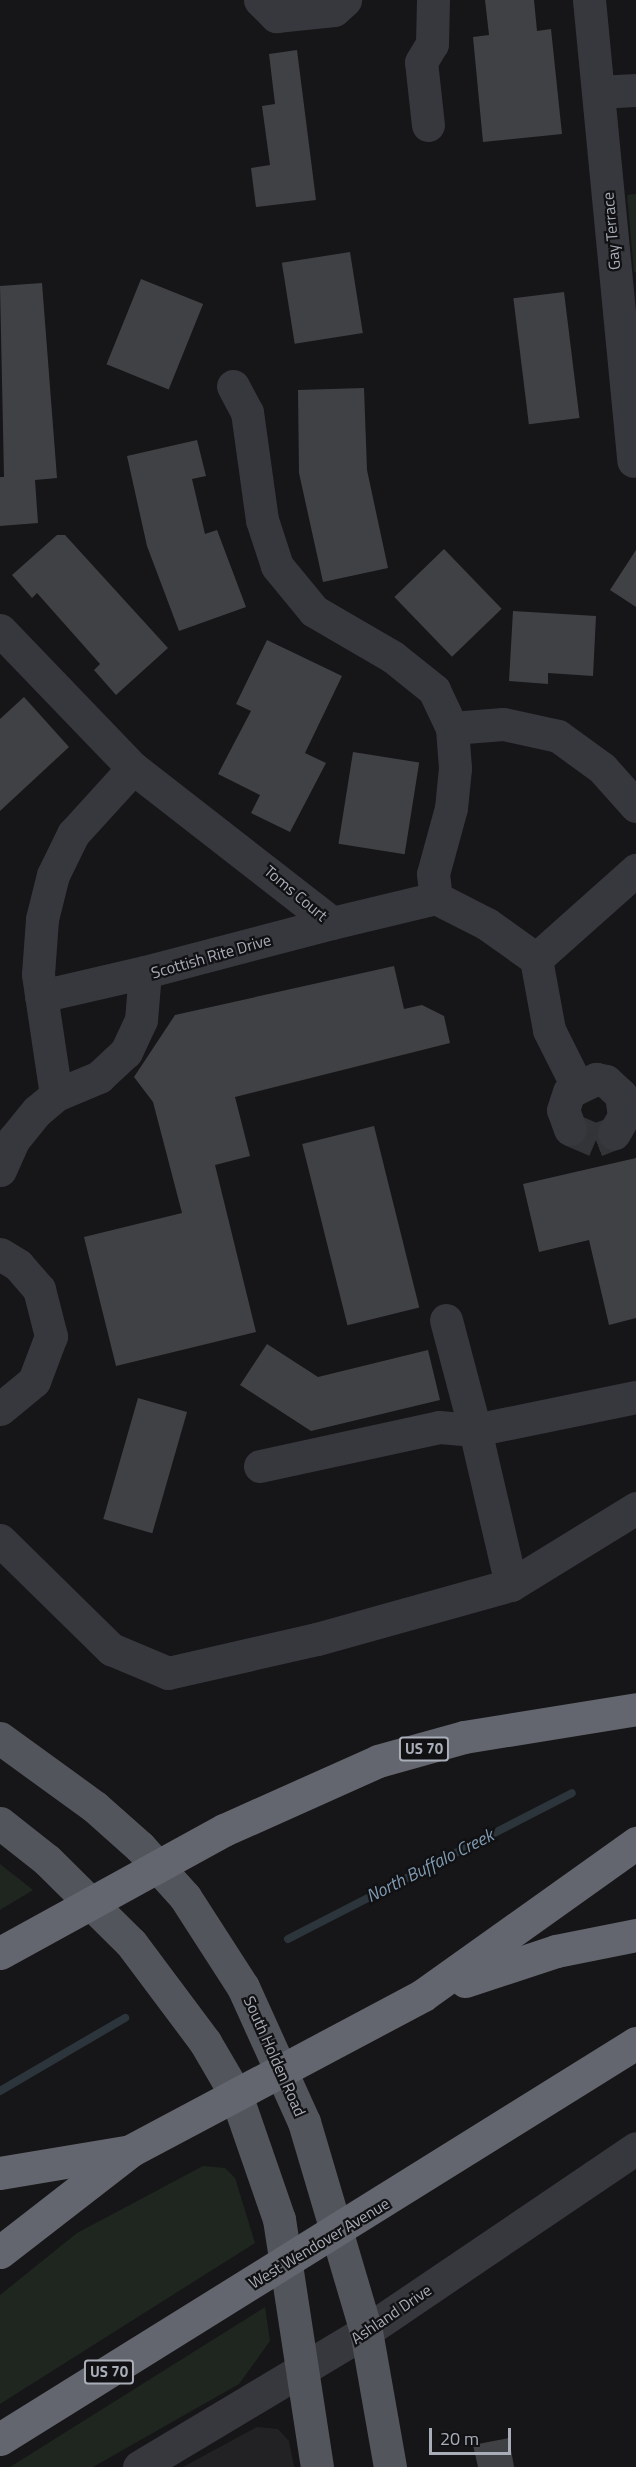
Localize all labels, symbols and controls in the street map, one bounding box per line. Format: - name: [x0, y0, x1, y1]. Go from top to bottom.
- street label: Gay Terrace: [598, 191, 624, 271]
- street label: Toms Court: [261, 861, 331, 925]
- street label: Scottish Rite Drive: [149, 930, 273, 982]
- road number: US 70: [398, 1737, 450, 1761]
- water label: North Buffalo Creek: [363, 1825, 497, 1907]
- street label: South Holden Road: [240, 1993, 310, 2119]
- street label: West Wendover Avenue: [245, 2193, 393, 2293]
- street label: Ashland Drive: [347, 2280, 435, 2348]
- road number: US 70: [84, 2360, 134, 2384]
- scale bar: [432, 2416, 514, 2454]
- text: 20 m: [440, 2425, 479, 2452]

